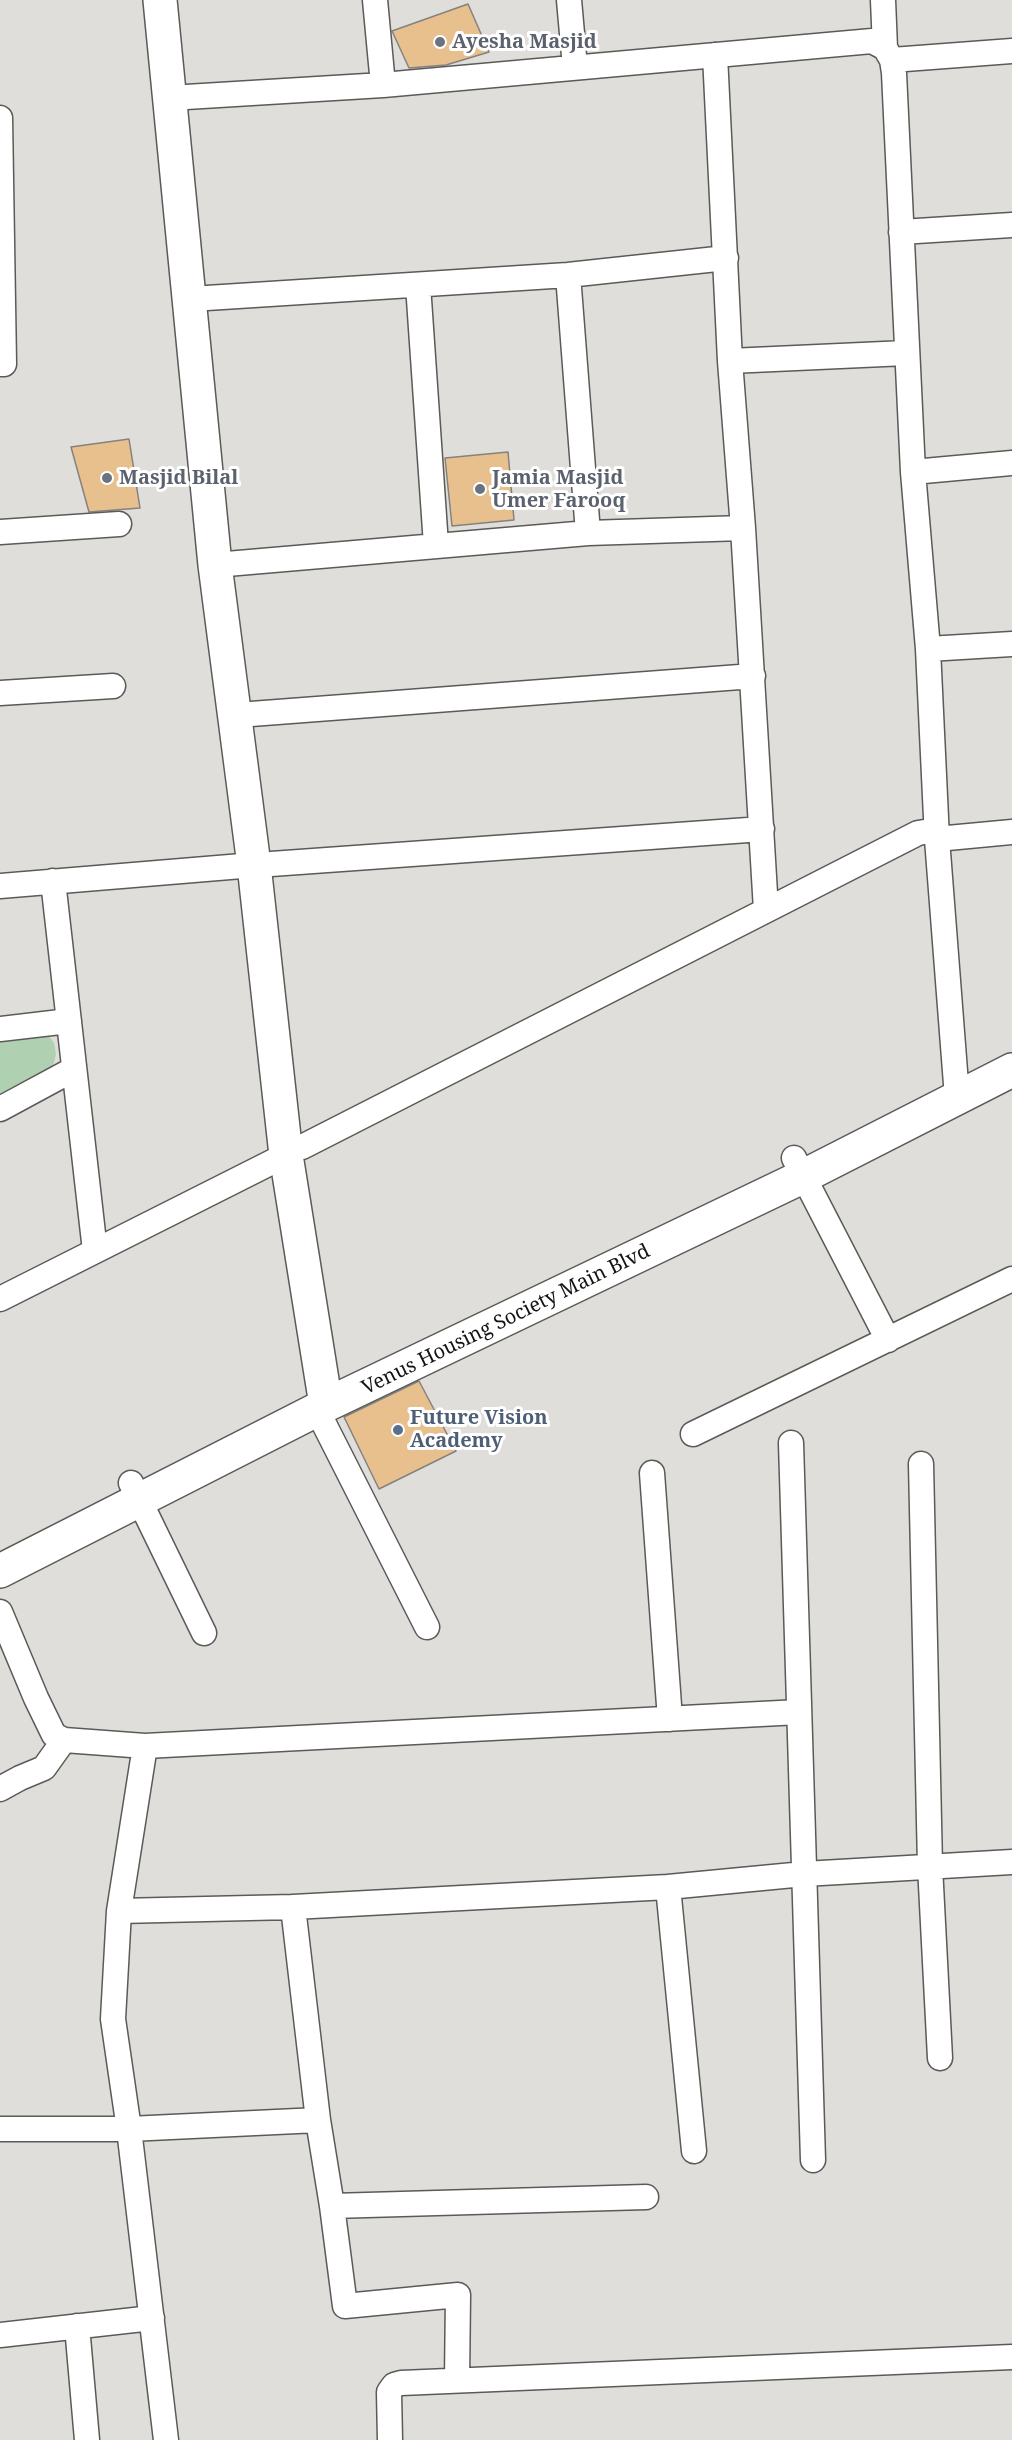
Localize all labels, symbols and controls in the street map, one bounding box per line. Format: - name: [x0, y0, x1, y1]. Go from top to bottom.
- place label: Ayesha Masjid: [452, 30, 597, 54]
- marker: Ayesha Masjid: [433, 35, 447, 49]
- place label: Masjid Bilal: [119, 466, 238, 490]
- place label: Jamia Masjid Umer Farooq: [492, 466, 625, 513]
- marker: Masjid Bilal: [100, 471, 114, 485]
- marker: Jamia Masjid Umer Farooq: [473, 482, 487, 496]
- street label: Venus Housing Society Main Blvd: [358, 1240, 654, 1400]
- place label: Future Vision Academy: [410, 1406, 548, 1453]
- marker: Future Vision Academy: [391, 1423, 405, 1437]

